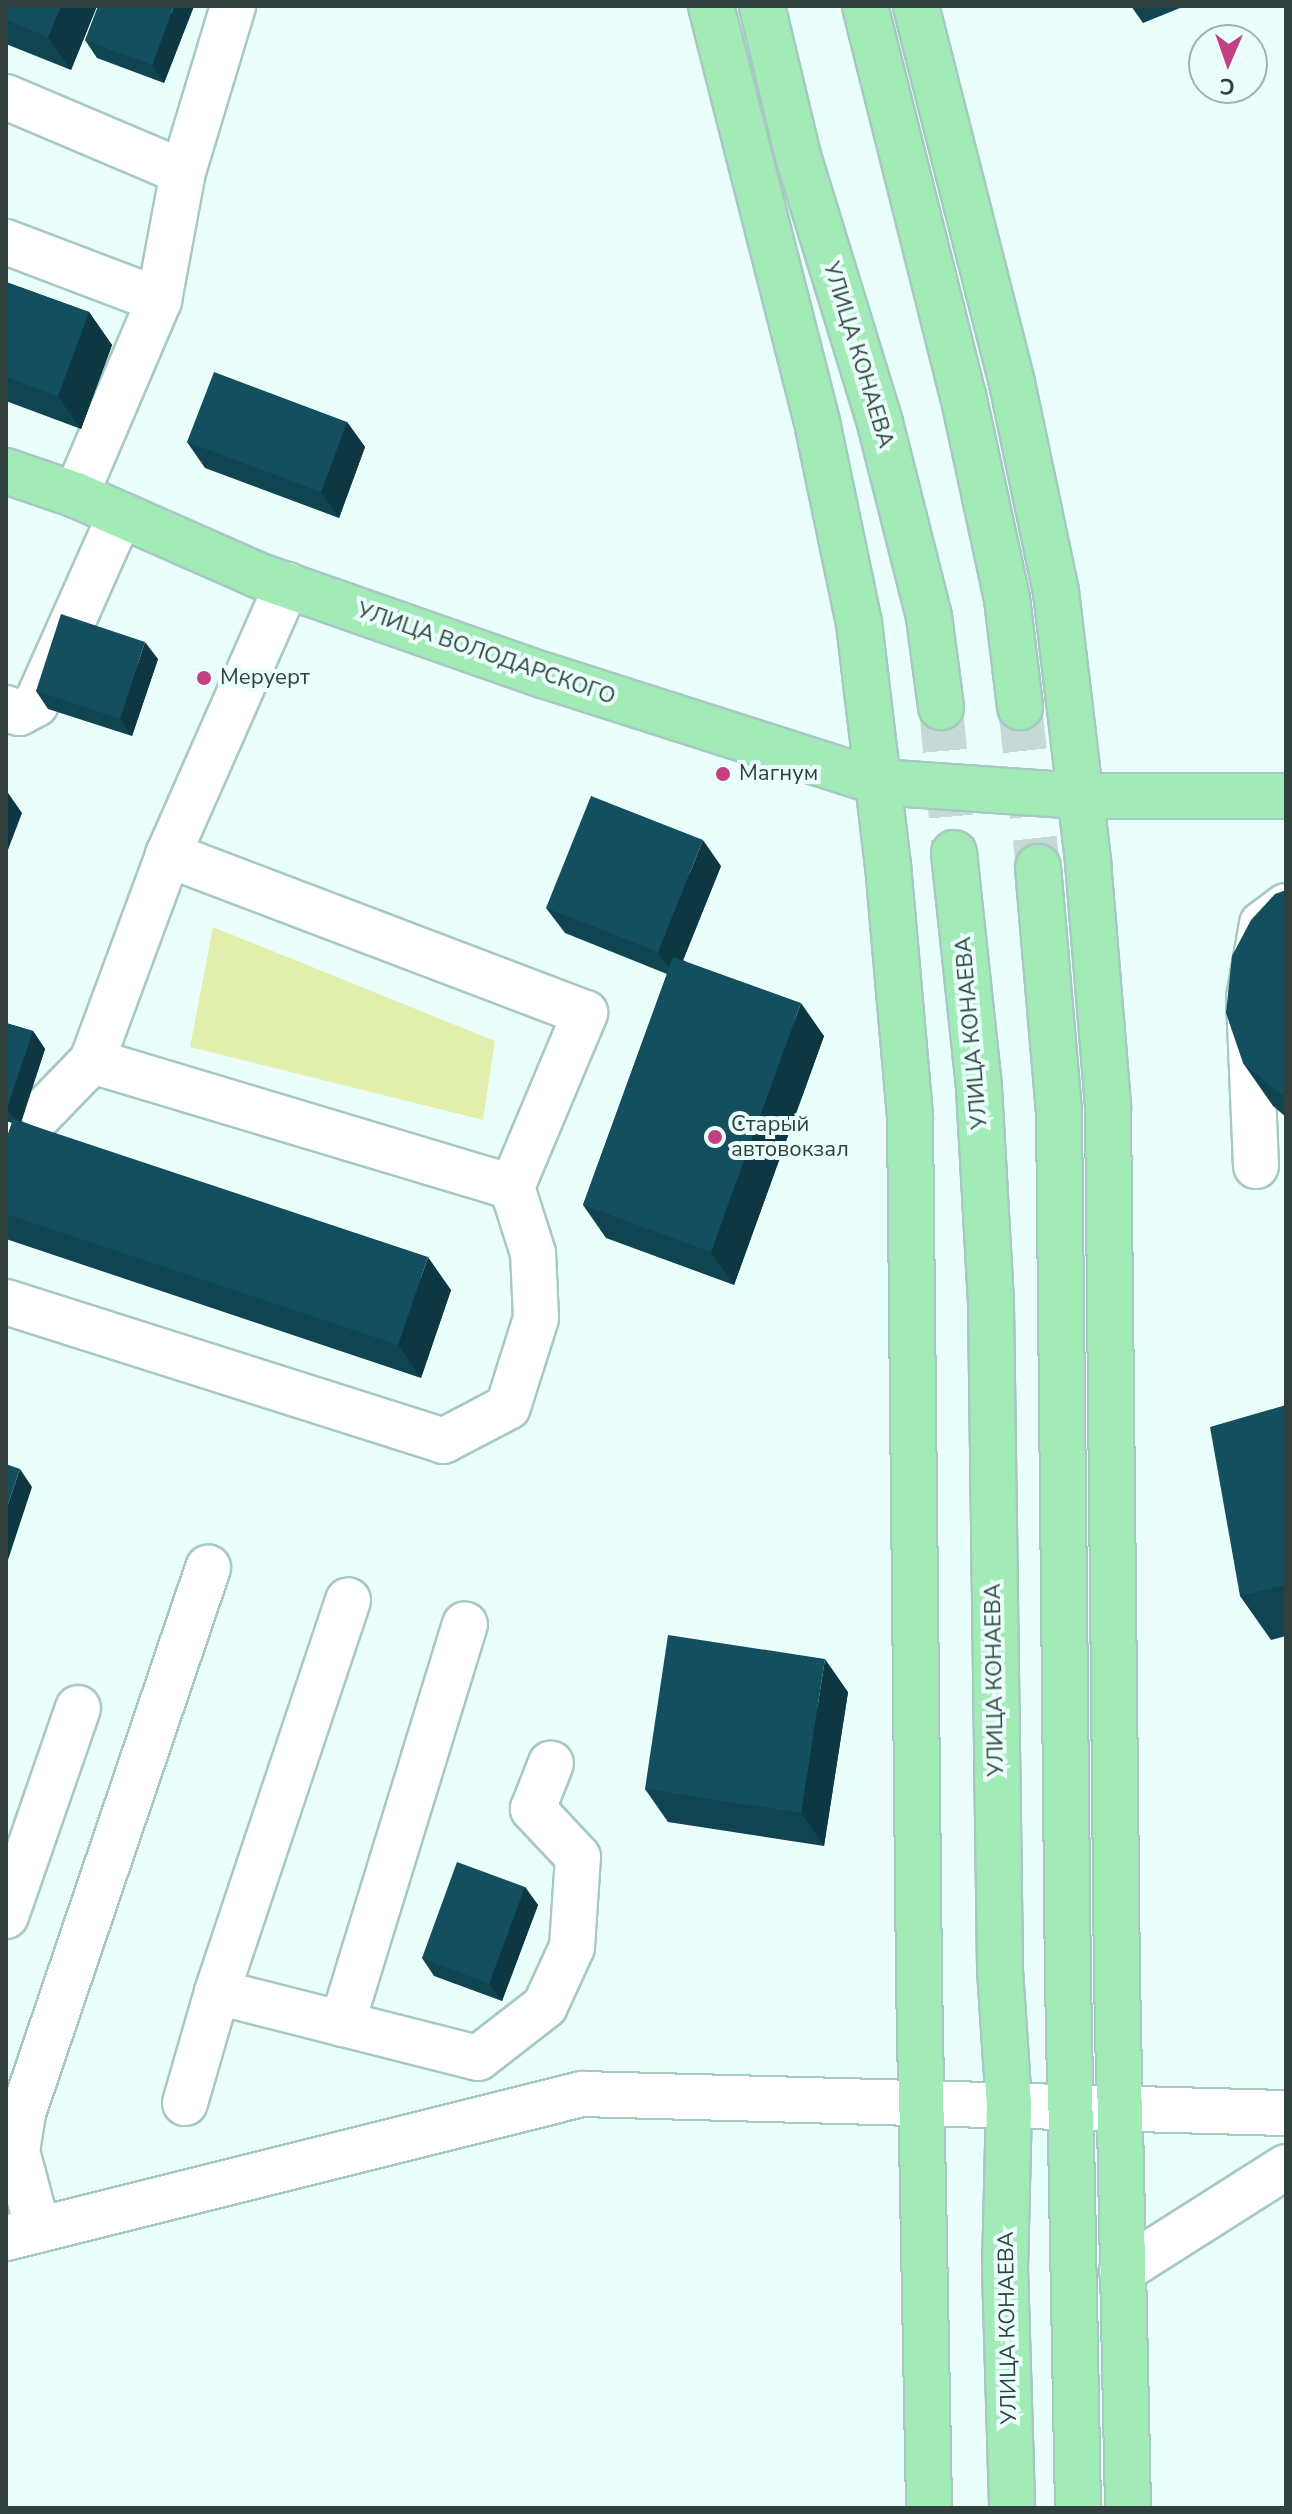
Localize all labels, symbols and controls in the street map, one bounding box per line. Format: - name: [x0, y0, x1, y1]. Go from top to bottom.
- north arrow: [1188, 24, 1268, 104]
- text: С: [1219, 71, 1235, 101]
- street label: УЛИЦА КОНАЕВА: [817, 259, 899, 451]
- street label: УЛИЦА ВОЛОДАРСКОГО: [353, 597, 619, 711]
- place label: Меруерт: [220, 665, 310, 691]
- marker: Меруерт: [195, 669, 213, 687]
- place label: Магнум: [739, 761, 818, 787]
- marker: Магнум: [714, 765, 732, 783]
- street label: УЛИЦА КОНАЕВА: [950, 936, 994, 1130]
- place label: Старый автовокзал: [731, 1111, 849, 1162]
- marker: Старый автовокзал: [706, 1128, 724, 1146]
- street label: УЛИЦА КОНАЕВА: [980, 1583, 1010, 1777]
- street label: УЛИЦА КОНАЕВА: [993, 2231, 1023, 2425]

